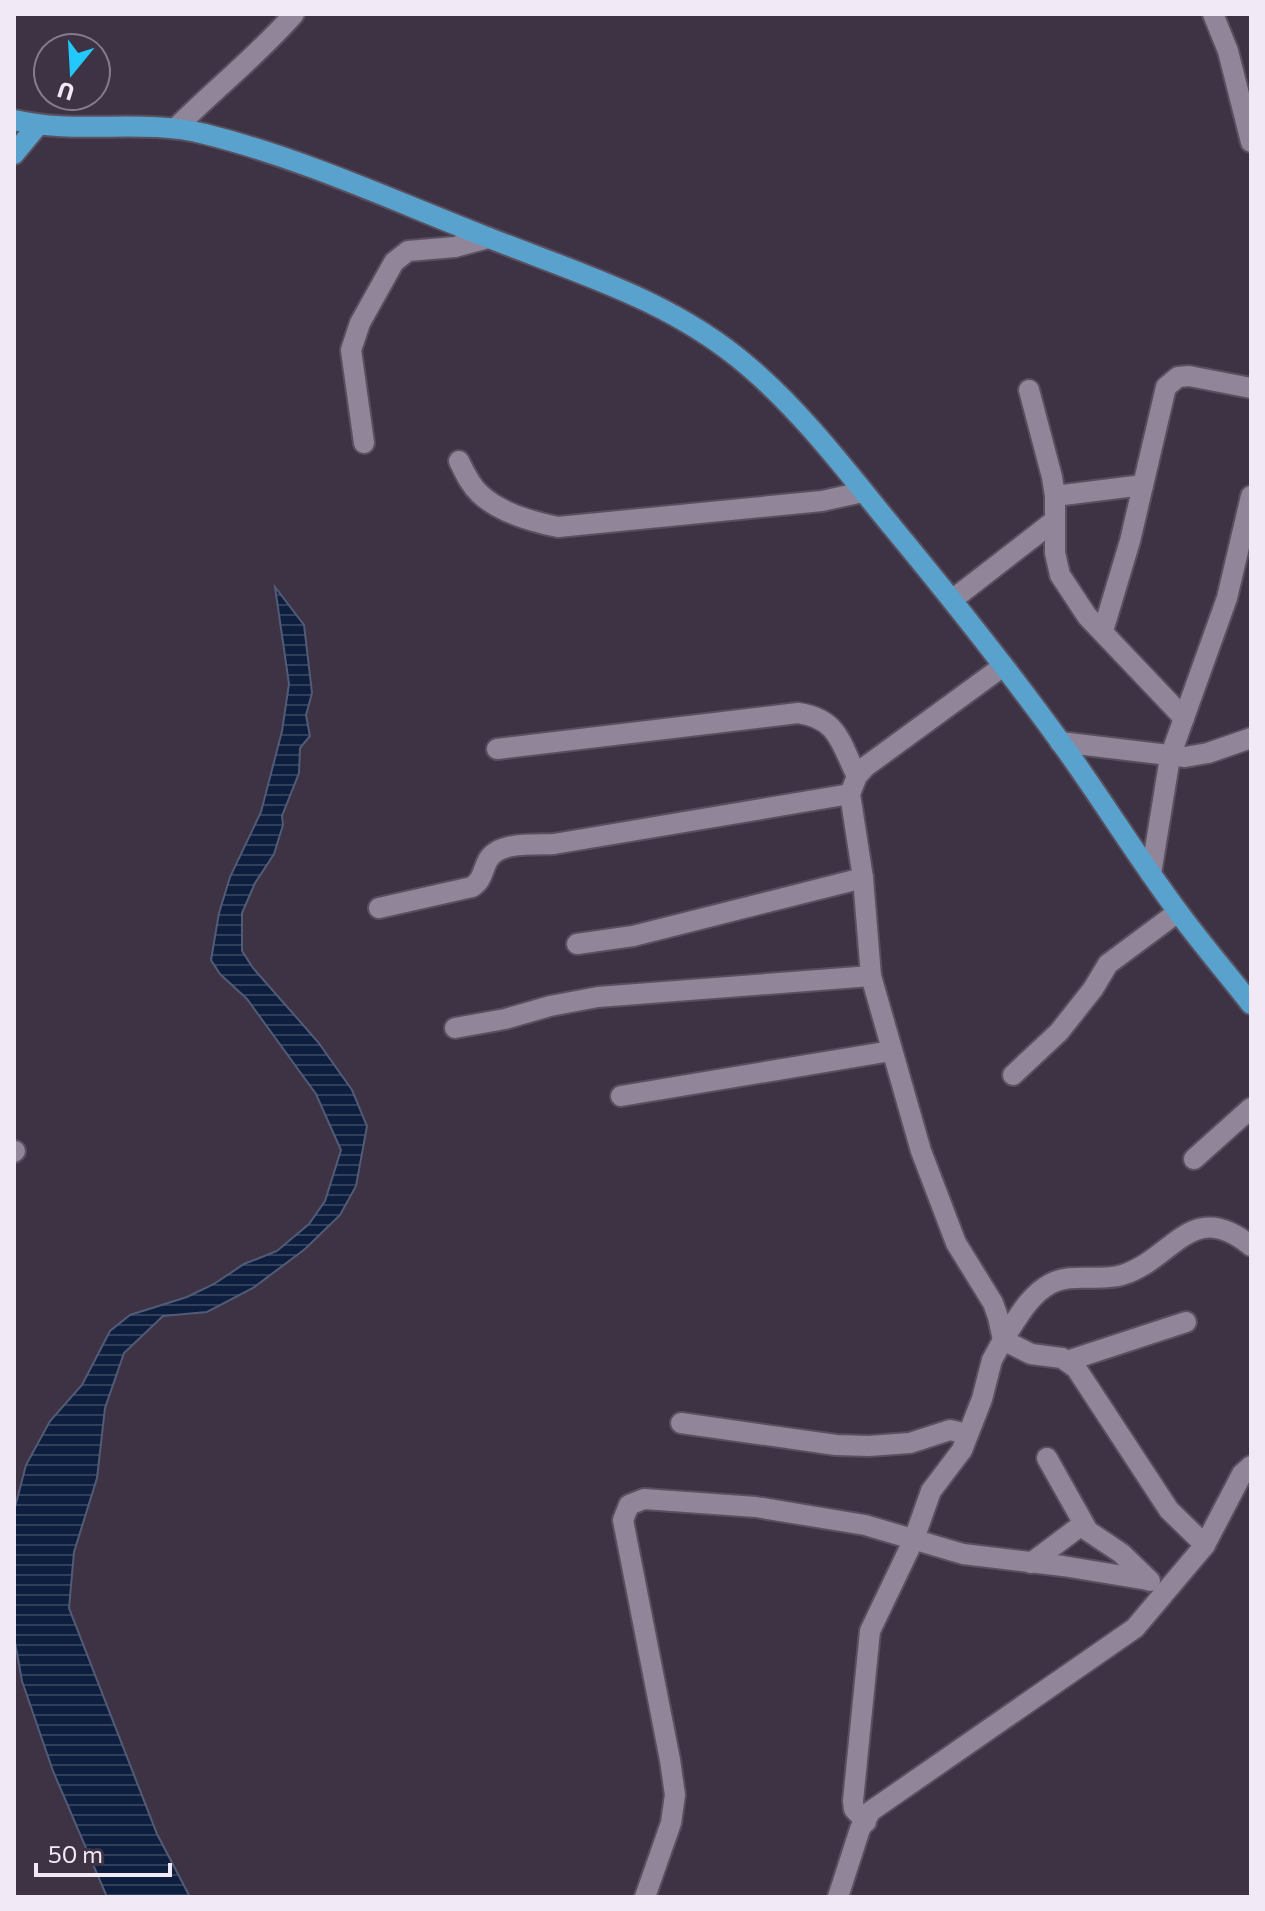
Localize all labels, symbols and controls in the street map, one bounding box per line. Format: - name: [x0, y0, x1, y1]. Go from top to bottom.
- north arrow: [32, 32, 112, 112]
- text: U: [54, 76, 77, 107]
- scale bar: [36, 1827, 170, 1877]
- text: 50 m: [48, 1839, 103, 1868]

